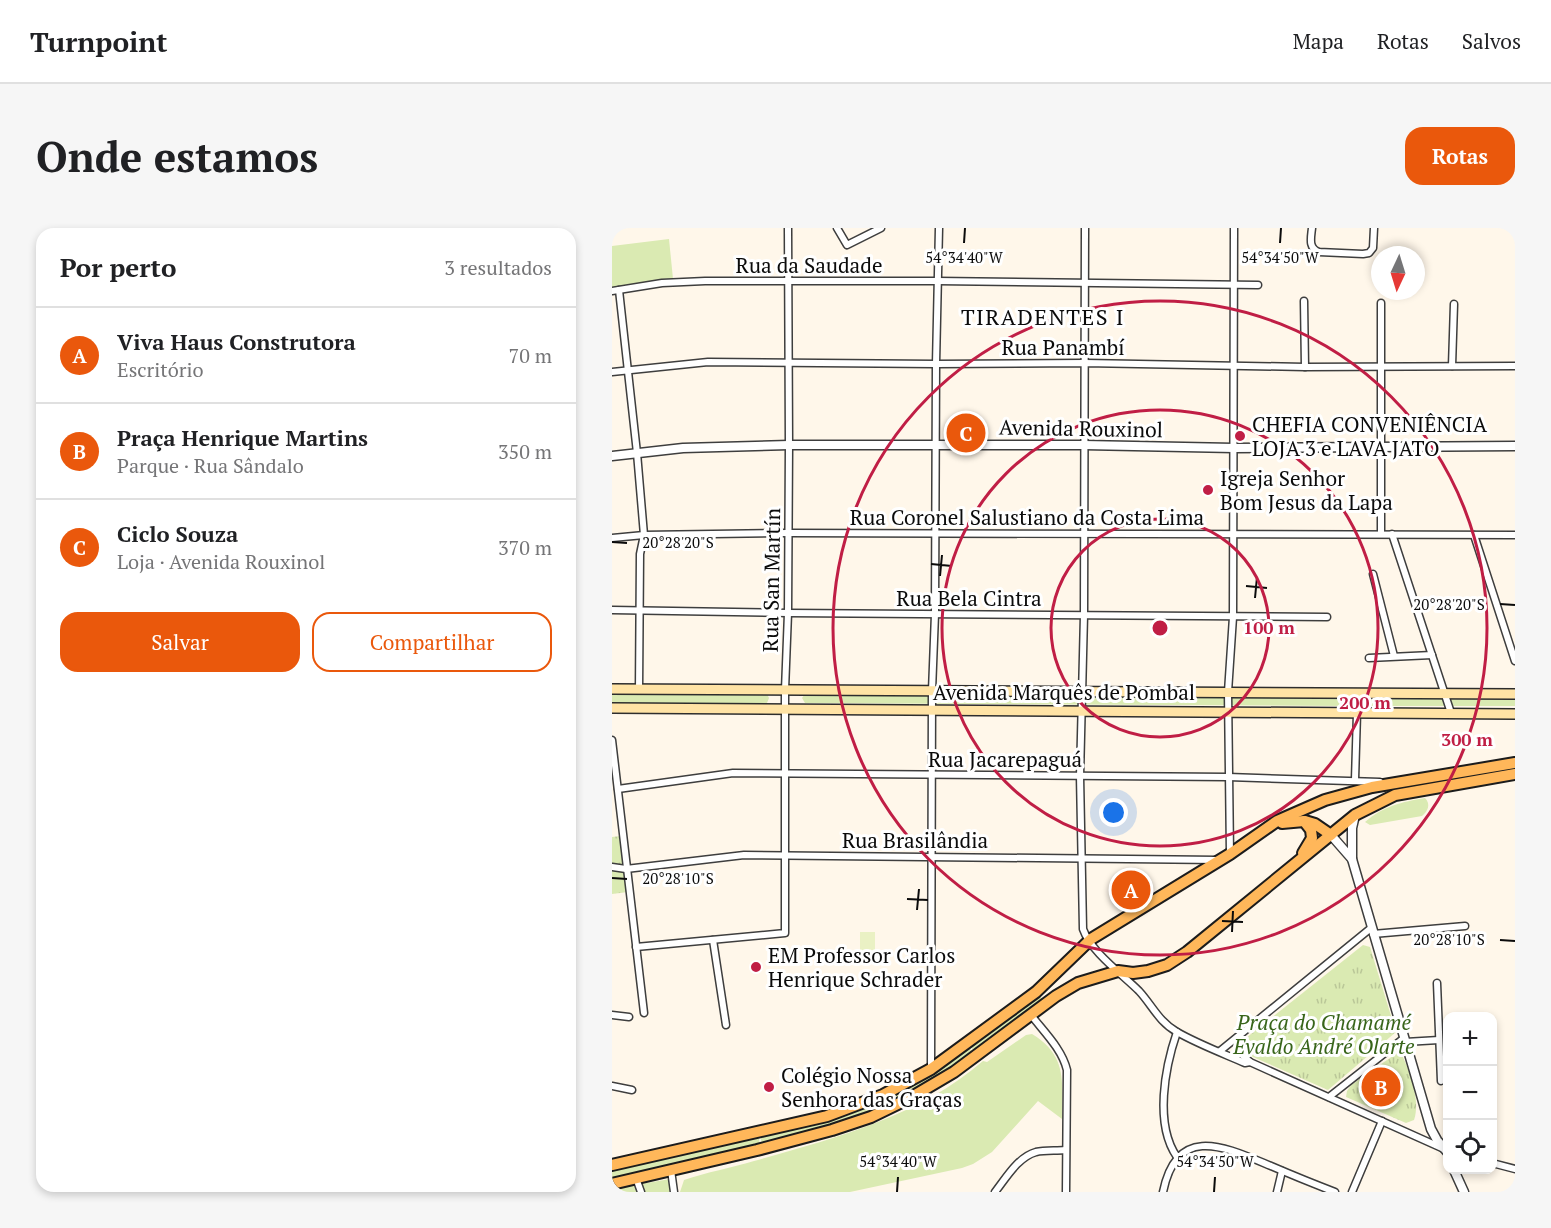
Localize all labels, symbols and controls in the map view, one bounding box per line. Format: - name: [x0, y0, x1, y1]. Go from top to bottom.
- text: Turnpoint: [30, 23, 168, 60]
- text: Mapa: [1293, 27, 1344, 55]
- text: Rotas: [1377, 27, 1429, 55]
- text: Salvos: [1462, 27, 1521, 55]
- button: Rotas: [1405, 127, 1515, 185]
- text: Onde estamos: [36, 128, 318, 184]
- north arrow: [1371, 246, 1425, 300]
- text: 54°34'40"W: [925, 247, 1004, 267]
- text: 54°34'50"W: [1241, 247, 1320, 267]
- text: Por perto: [60, 250, 176, 284]
- street label: Rua da Saudade: [736, 251, 882, 279]
- text: 3 resultados: [444, 254, 552, 281]
- district label: TIRADENTES I: [961, 302, 1125, 331]
- text: Viva Haus Construtora: [117, 327, 356, 356]
- street label: Rua Panambí: [1001, 333, 1125, 361]
- text: A: [72, 342, 87, 369]
- text: 70 m: [509, 342, 552, 369]
- text: Escritório: [117, 356, 204, 383]
- pin: C: [946, 410, 986, 456]
- place label: CHEFIA CONVENIÊNCIA LOJA 3 e LAVA JATO: [1252, 410, 1488, 462]
- street label: Avenida Rouxinol: [999, 413, 1163, 443]
- text: Praça Henrique Martins: [117, 423, 368, 452]
- marker: CHEFIA CONVENIÊNCIA LOJA 3 e LAVA JATO: [1233, 429, 1247, 443]
- text: B: [73, 438, 86, 465]
- text: 350 m: [498, 438, 552, 465]
- text: Parque · Rua Sândalo: [117, 452, 304, 479]
- place label: Igreja Senhor Bom Jesus da Lapa: [1220, 464, 1393, 516]
- marker: Igreja Senhor Bom Jesus da Lapa: [1201, 483, 1215, 497]
- street label: Rua Coronel Salustiano da Costa Lima: [850, 503, 1205, 531]
- street label: Rua San Martín: [756, 507, 786, 652]
- text: Ciclo Souza: [117, 519, 238, 548]
- text: 20°28'20"S: [642, 532, 714, 552]
- text: C: [73, 534, 86, 561]
- text: 370 m: [498, 534, 552, 561]
- text: Loja · Avenida Rouxinol: [117, 548, 325, 575]
- street label: Rua Bela Cintra: [896, 584, 1042, 612]
- text: 20°28'20"S: [1413, 594, 1485, 614]
- button: Salvar: [60, 612, 300, 672]
- button: Compartilhar: [312, 612, 552, 672]
- text: 100 m: [1243, 615, 1295, 639]
- centre of rings: [1150, 618, 1170, 638]
- street label: Avenida Marquês de Pombal: [933, 678, 1195, 706]
- text: 200 m: [1339, 690, 1391, 714]
- text: 300 m: [1441, 727, 1493, 751]
- street label: Rua Jacarepaguá: [928, 745, 1082, 773]
- your location: [1099, 798, 1128, 827]
- street label: Rua Brasilândia: [842, 826, 988, 854]
- text: 20°28'10"S: [642, 868, 714, 888]
- pin: A: [1112, 868, 1150, 912]
- text: 20°28'10"S: [1413, 929, 1485, 949]
- place label: EM Professor Carlos Henrique Schrader: [768, 941, 955, 993]
- marker: EM Professor Carlos Henrique Schrader: [749, 960, 763, 974]
- park label: Praça do Chamamé Evaldo André Olarte: [1232, 1008, 1415, 1060]
- map controls: [1443, 1012, 1497, 1174]
- button: +: [1443, 1012, 1497, 1066]
- place label: Colégio Nossa Senhora das Graças: [781, 1061, 962, 1113]
- pin: B: [1362, 1064, 1400, 1110]
- button: −: [1443, 1066, 1497, 1120]
- marker: Colégio Nossa Senhora das Graças: [762, 1080, 776, 1094]
- button: locate: [1443, 1120, 1497, 1174]
- text: 54°34'40"W: [859, 1151, 938, 1171]
- text: 54°34'50"W: [1176, 1151, 1255, 1171]

